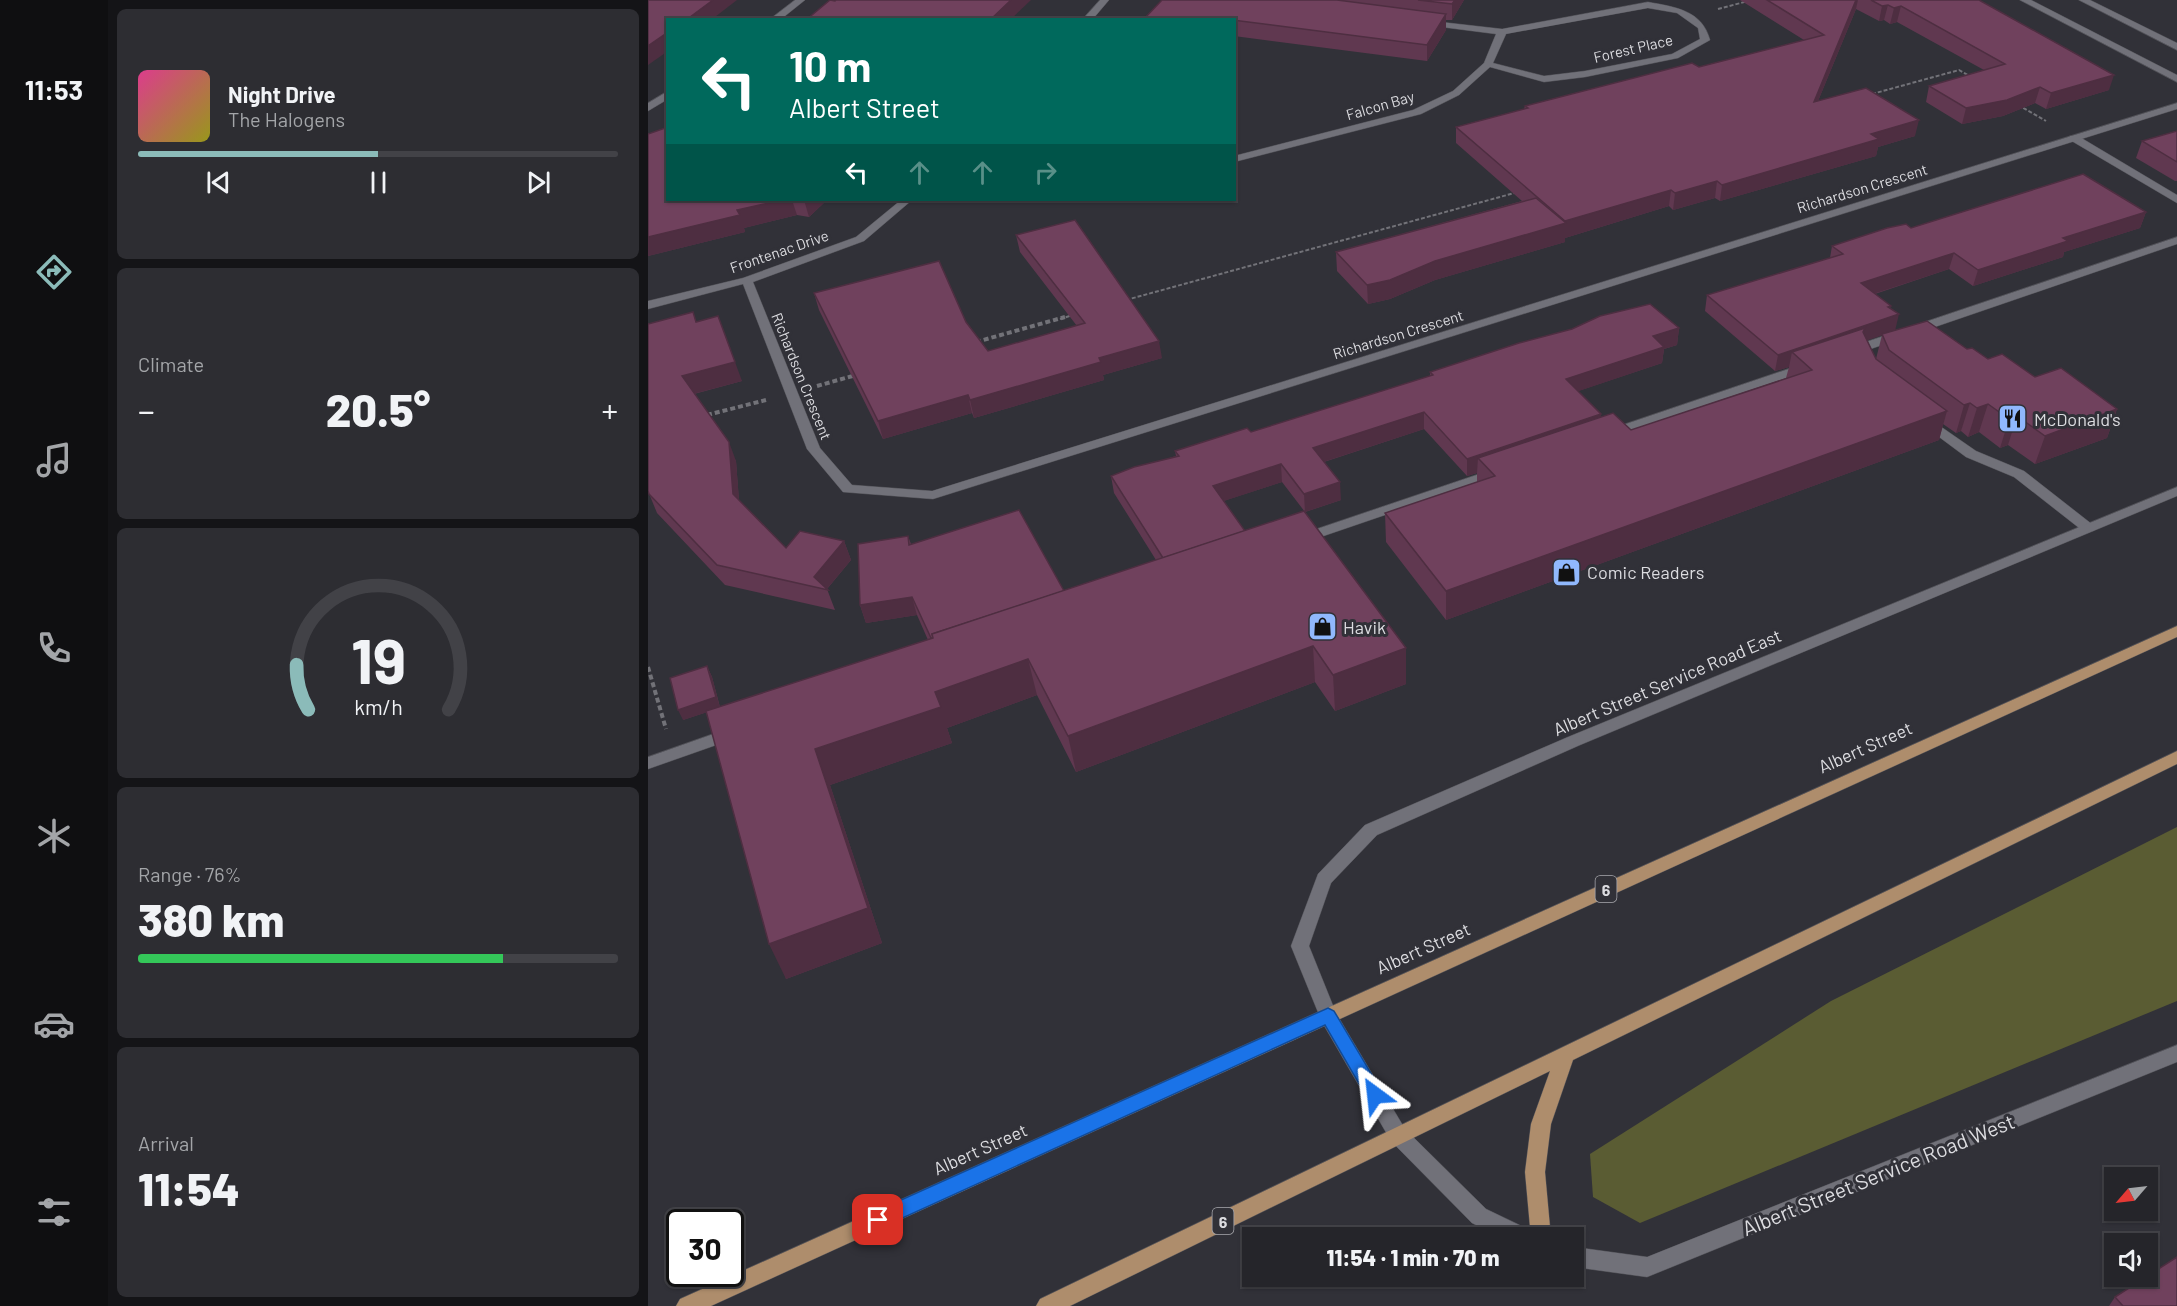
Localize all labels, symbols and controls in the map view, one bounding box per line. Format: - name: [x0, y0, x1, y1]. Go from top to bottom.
- street label: Forest Place: [1592, 30, 1674, 66]
- text: 10 m: [789, 40, 871, 90]
- icon: left: [690, 42, 768, 120]
- text: 11:53: [25, 73, 83, 105]
- text: Night Drive: [228, 81, 336, 107]
- street label: Falcon Bay: [1344, 87, 1416, 123]
- text: Albert Street: [789, 91, 940, 123]
- text: The Halogens: [228, 107, 345, 131]
- icon: left: [840, 156, 873, 189]
- icon: ahead: [903, 156, 936, 189]
- icon: ahead: [966, 156, 999, 189]
- icon: right: [1029, 156, 1062, 189]
- street label: Richardson Crescent: [1795, 160, 1929, 216]
- icon: previous: [202, 166, 235, 199]
- icon: pause: [362, 166, 395, 199]
- icon: next: [522, 166, 555, 199]
- street label: Frontenac Drive: [727, 226, 831, 276]
- icon: directions: [33, 251, 75, 293]
- street label: Richardson Crescent: [1331, 306, 1465, 362]
- street label: Richardson Crescent: [768, 310, 836, 442]
- text: Climate: [138, 352, 204, 376]
- text: 20.5°: [326, 382, 430, 436]
- text: −: [138, 390, 155, 430]
- text: +: [602, 390, 618, 430]
- restaurant icon: McDonald's: [1997, 403, 2029, 435]
- place label: McDonald's: [2034, 408, 2121, 430]
- icon: music: [33, 439, 75, 481]
- shop icon: Comic Readers: [1550, 556, 1582, 588]
- place label: Comic Readers: [1587, 561, 1704, 583]
- shop icon: Havik: [1306, 611, 1338, 643]
- place label: Havik: [1343, 616, 1386, 638]
- text: 19: [350, 622, 406, 696]
- street label: Albert Street Service Road East: [1550, 624, 1784, 740]
- icon: phone: [33, 627, 75, 669]
- text: km/h: [354, 694, 402, 719]
- street label: Albert Street: [1815, 717, 1915, 777]
- icon: climate: [33, 815, 75, 857]
- text: Range · 76%: [138, 862, 242, 886]
- road number: 6: [1596, 876, 1616, 902]
- text: 380 km: [138, 892, 284, 946]
- street label: Albert Street: [1373, 918, 1473, 978]
- icon: car: [33, 1003, 75, 1045]
- position arrow: [1343, 1063, 1407, 1127]
- street label: Albert Street Service Road West: [1738, 1108, 2018, 1240]
- street label: Albert Street: [930, 1119, 1030, 1179]
- text: Arrival: [138, 1131, 194, 1155]
- text: 11:54: [138, 1161, 240, 1215]
- north arrow: [2104, 1167, 2158, 1221]
- map controls: [2104, 1167, 2158, 1287]
- icon: filters: [33, 1191, 75, 1233]
- pin: [852, 1194, 903, 1245]
- icon: arrive: [861, 1203, 894, 1236]
- road number: 6: [1212, 1208, 1234, 1234]
- speed limit sign: 30: [666, 1209, 744, 1287]
- button: sound: [2104, 1233, 2158, 1287]
- text: 11:54 · 1 min · 70 m: [1326, 1244, 1500, 1270]

